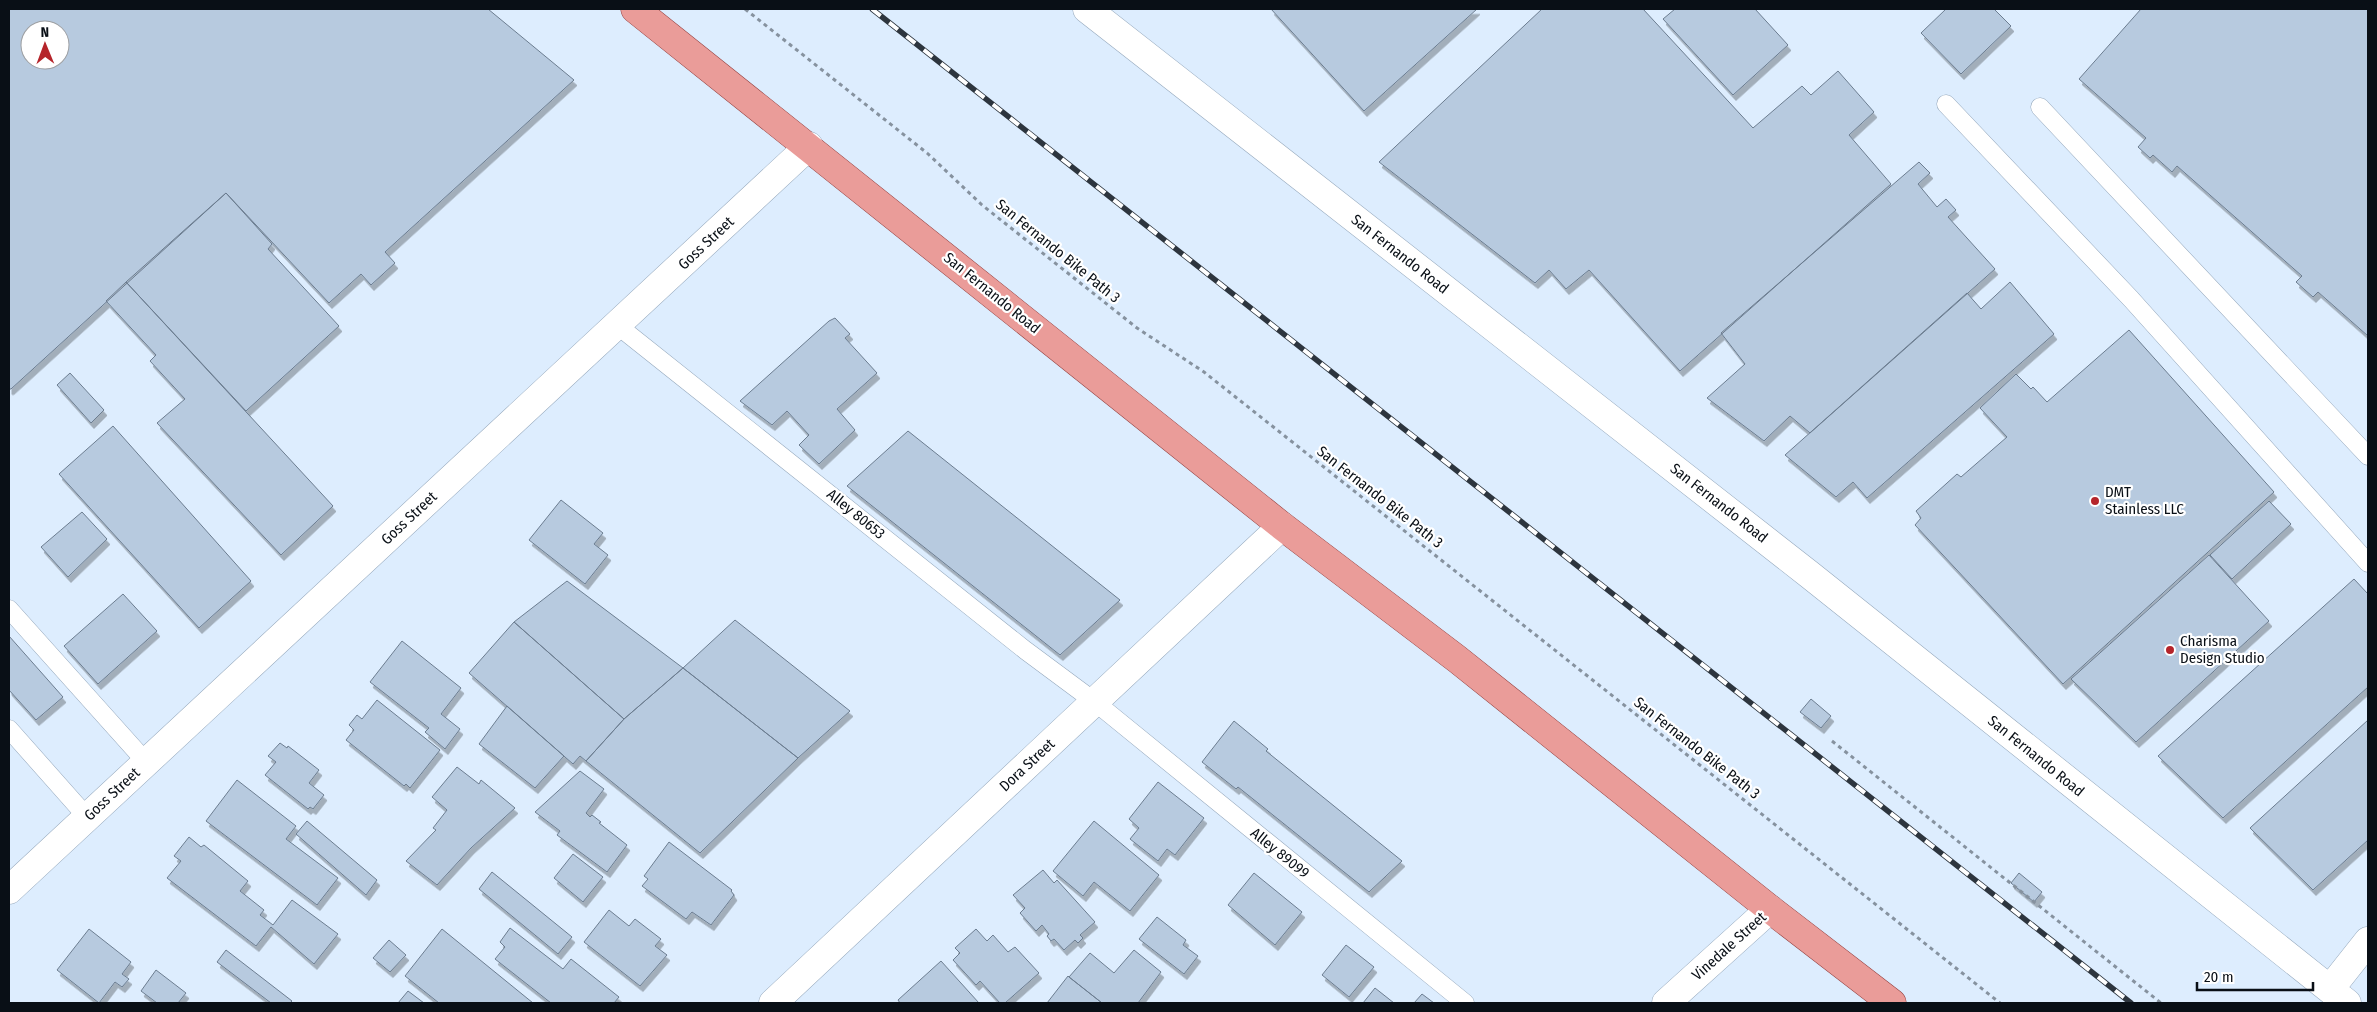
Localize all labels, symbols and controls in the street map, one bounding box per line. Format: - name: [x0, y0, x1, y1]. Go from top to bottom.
- north arrow: [20, 20, 70, 70]
- text: N: [40, 24, 49, 41]
- street label: San Fernando Bike Path 3: [992, 195, 1124, 307]
- street label: San Fernando Road: [1348, 210, 1452, 298]
- street label: Goss Street: [674, 213, 738, 273]
- street label: San Fernando Road: [940, 249, 1044, 337]
- street label: San Fernando Bike Path 3: [1313, 442, 1447, 552]
- street label: San Fernando Road: [1667, 459, 1771, 547]
- place label: DMT Stainless LLC: [2105, 483, 2184, 518]
- street label: Alley 80653: [823, 485, 889, 543]
- street label: Goss Street: [377, 488, 441, 548]
- marker: DMT Stainless LLC: [2089, 495, 2101, 507]
- place label: Charisma Design Studio: [2180, 632, 2265, 667]
- marker: Charisma Design Studio: [2164, 644, 2176, 656]
- street label: San Fernando Bike Path 3: [1630, 693, 1764, 803]
- street label: San Fernando Road: [1984, 712, 2088, 800]
- street label: Dora Street: [996, 735, 1058, 795]
- street label: Goss Street: [80, 764, 144, 824]
- street label: Alley 89099: [1247, 824, 1313, 882]
- street label: Vinedale Street: [1688, 908, 1770, 984]
- scale bar: [2197, 960, 2313, 992]
- text: 20 m: [2204, 968, 2234, 986]

